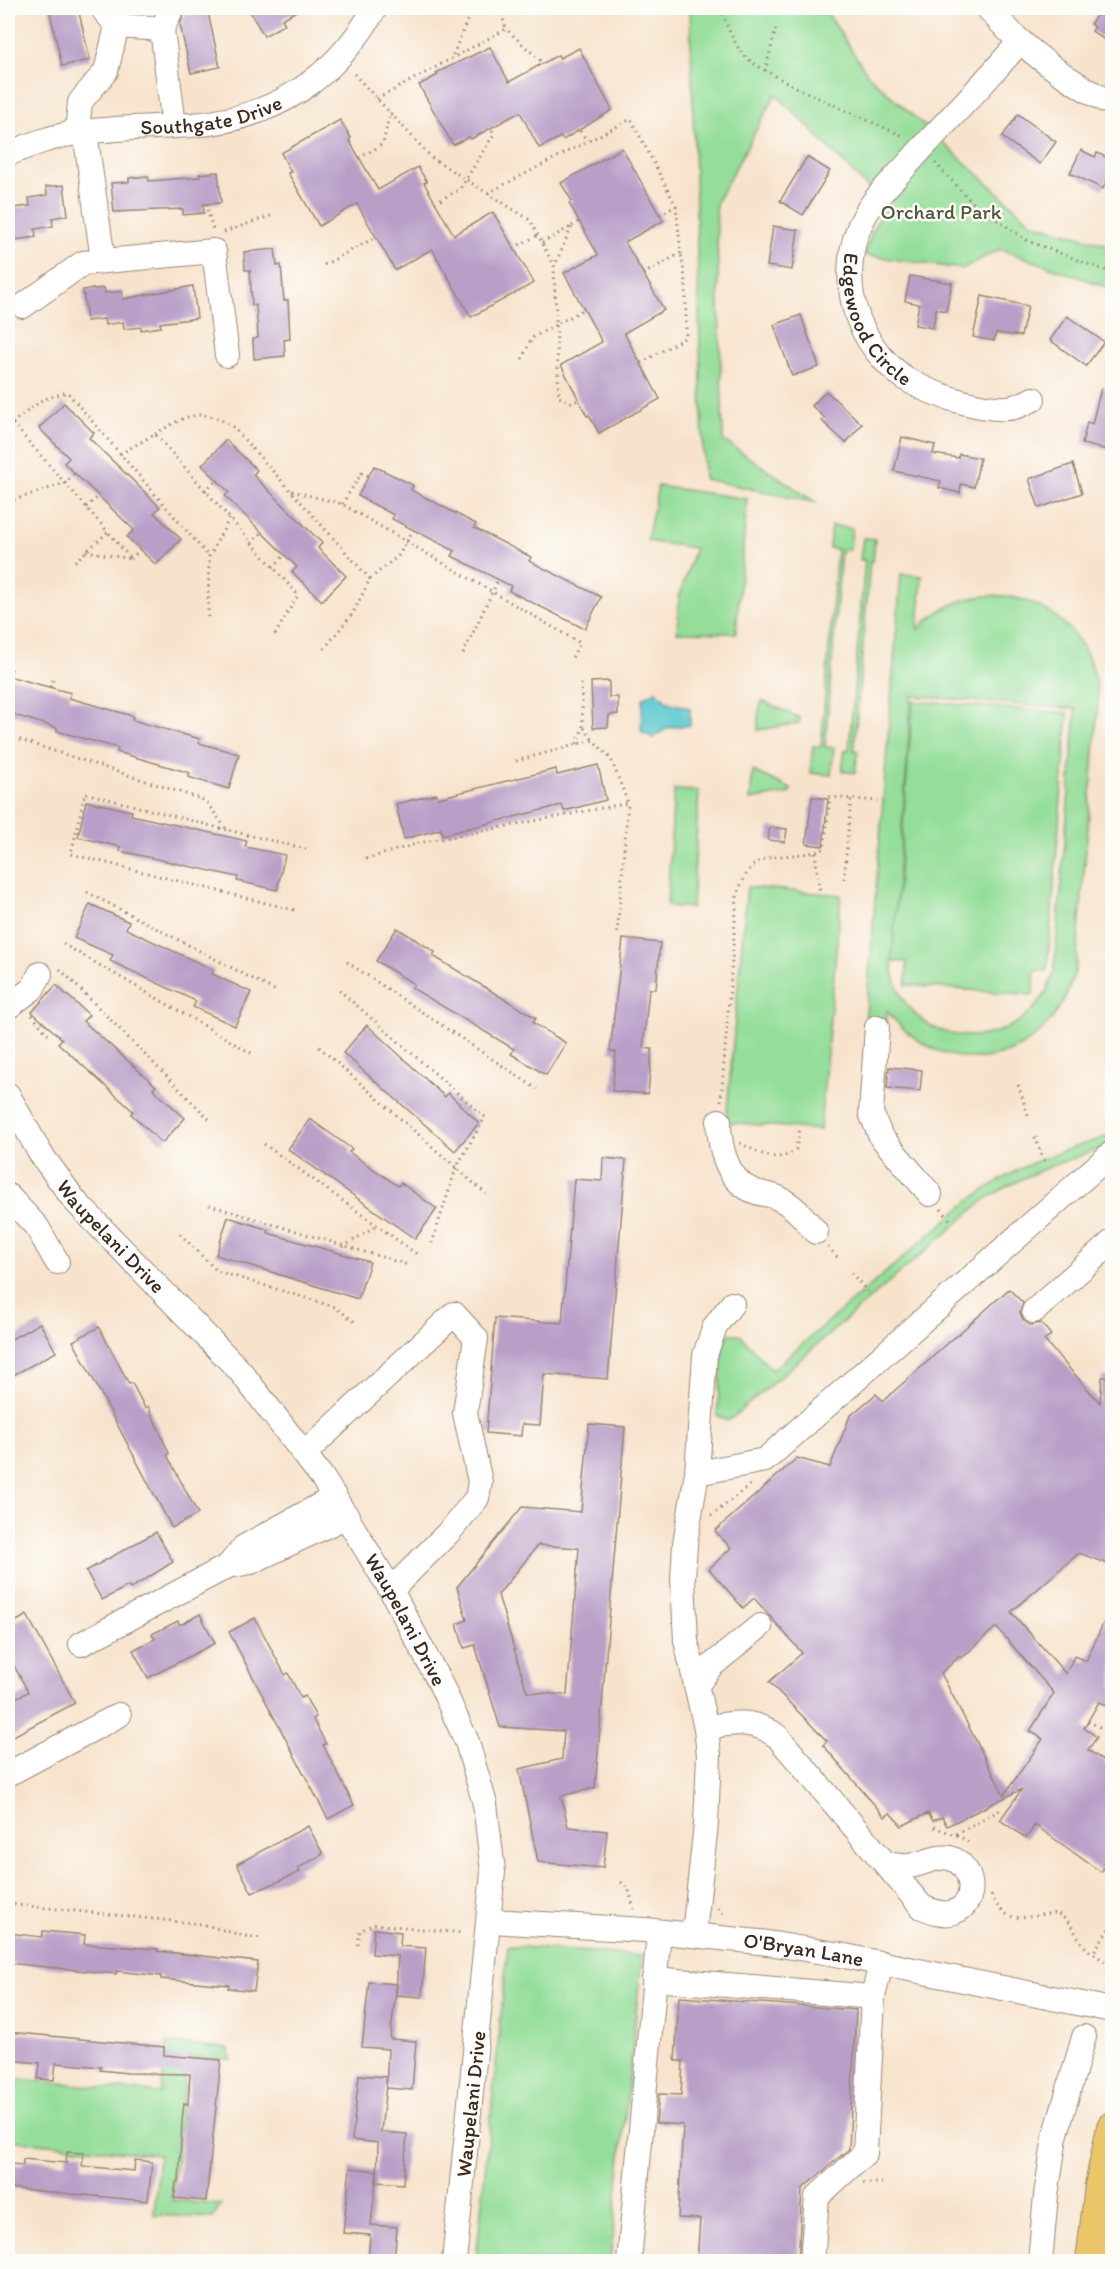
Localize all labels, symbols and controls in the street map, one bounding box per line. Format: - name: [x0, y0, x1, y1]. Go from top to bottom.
- street label: Southgate Drive: [140, 90, 286, 140]
- park label: Orchard Park: [880, 199, 1002, 224]
- street label: Edgewood Circle: [838, 252, 917, 391]
- street label: Waupelani Drive: [52, 1175, 171, 1298]
- street label: Waupelani Drive: [360, 1549, 452, 1690]
- street label: O'Bryan Lane: [742, 1927, 866, 1971]
- street label: Waupelani Drive: [450, 2030, 491, 2178]

